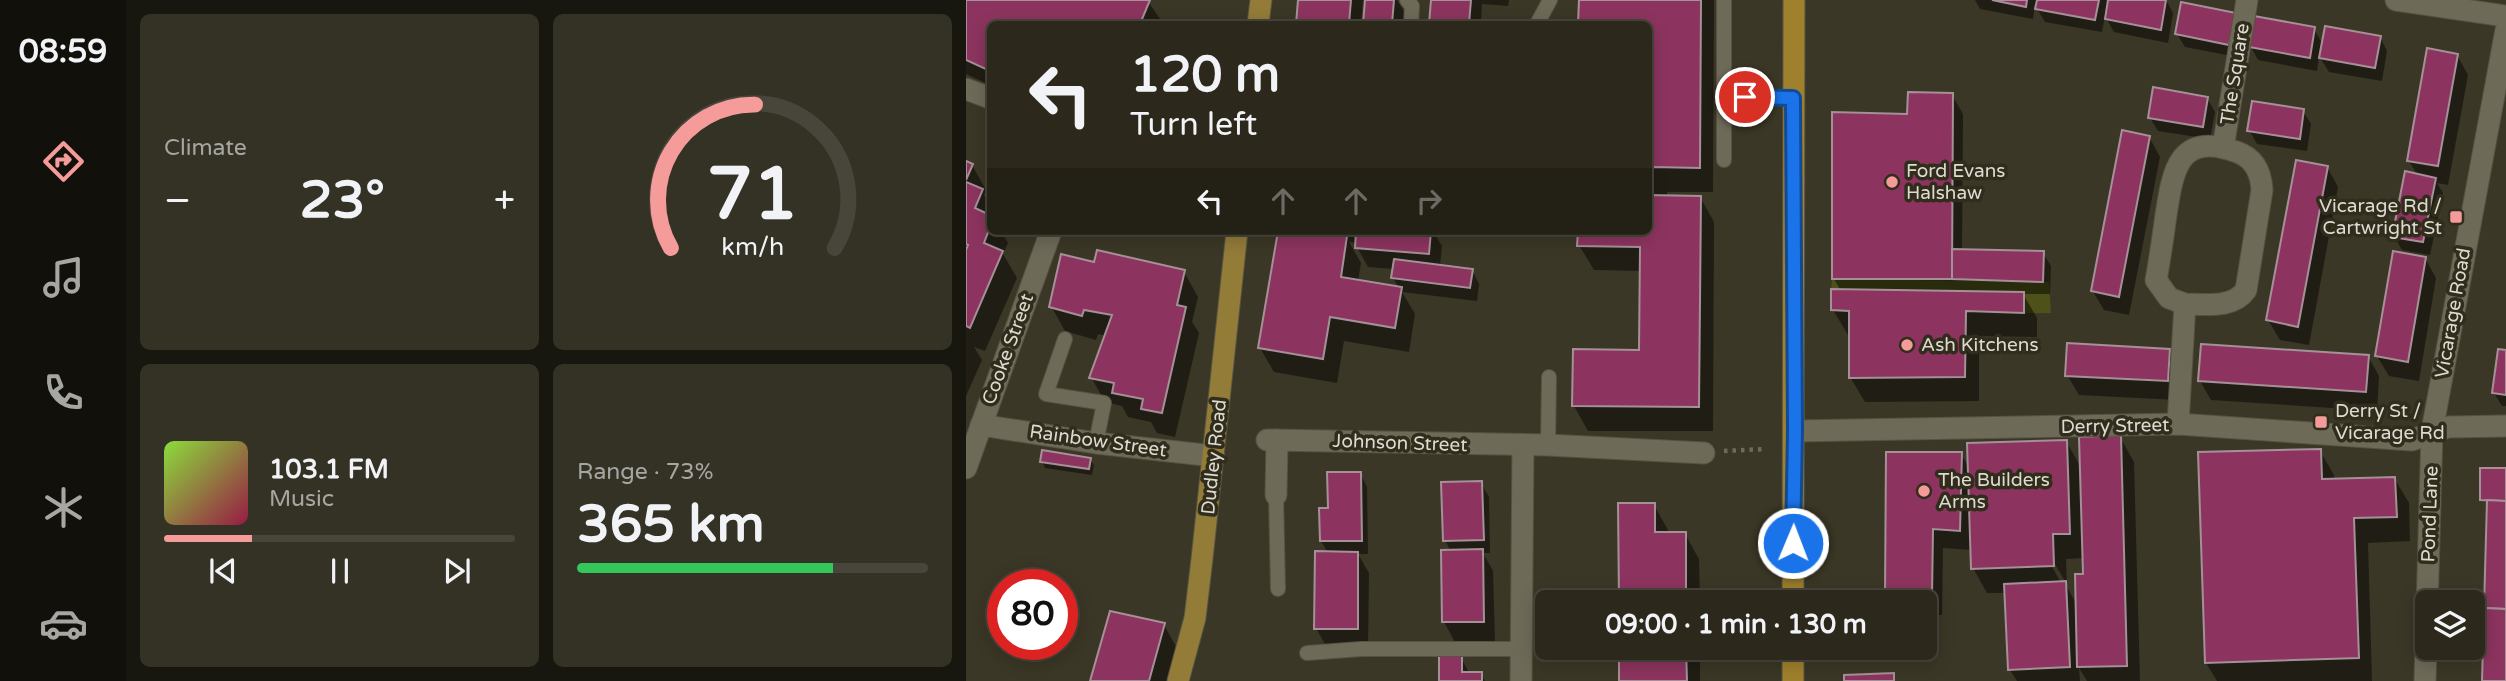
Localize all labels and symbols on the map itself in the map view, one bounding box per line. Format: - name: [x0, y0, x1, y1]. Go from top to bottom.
- street label: The Square: [2216, 22, 2254, 126]
- pin: [1715, 67, 1775, 127]
- place label: Ford Evans Halshaw: [1906, 160, 2005, 204]
- marker: Ford Evans Halshaw: [1884, 174, 1900, 190]
- place label: Vicarage Rd / Cartwright St: [2319, 195, 2442, 239]
- marker: Vicarage Rd / Cartwright St: [2448, 209, 2464, 225]
- street label: Vicarage Road: [2431, 246, 2475, 380]
- street label: Cooke Street: [978, 291, 1038, 407]
- place label: Ash Kitchens: [1921, 334, 2039, 356]
- marker: Ash Kitchens: [1899, 337, 1915, 353]
- street label: Dudley Road: [1197, 398, 1231, 516]
- place label: Derry St / Vicarage Rd: [2335, 400, 2445, 444]
- street label: Derry Street: [2060, 414, 2170, 438]
- marker: Derry St / Vicarage Rd: [2313, 414, 2329, 430]
- street label: Rainbow Street: [1028, 420, 1168, 462]
- street label: Johnson Street: [1332, 430, 1468, 456]
- street label: Pond Lane: [2417, 465, 2443, 563]
- place label: The Builders Arms: [1938, 469, 2050, 513]
- marker: The Builders Arms: [1916, 483, 1932, 499]
- position arrow: [1756, 506, 1830, 580]
- speed limit sign: 80: [987, 569, 1078, 660]

